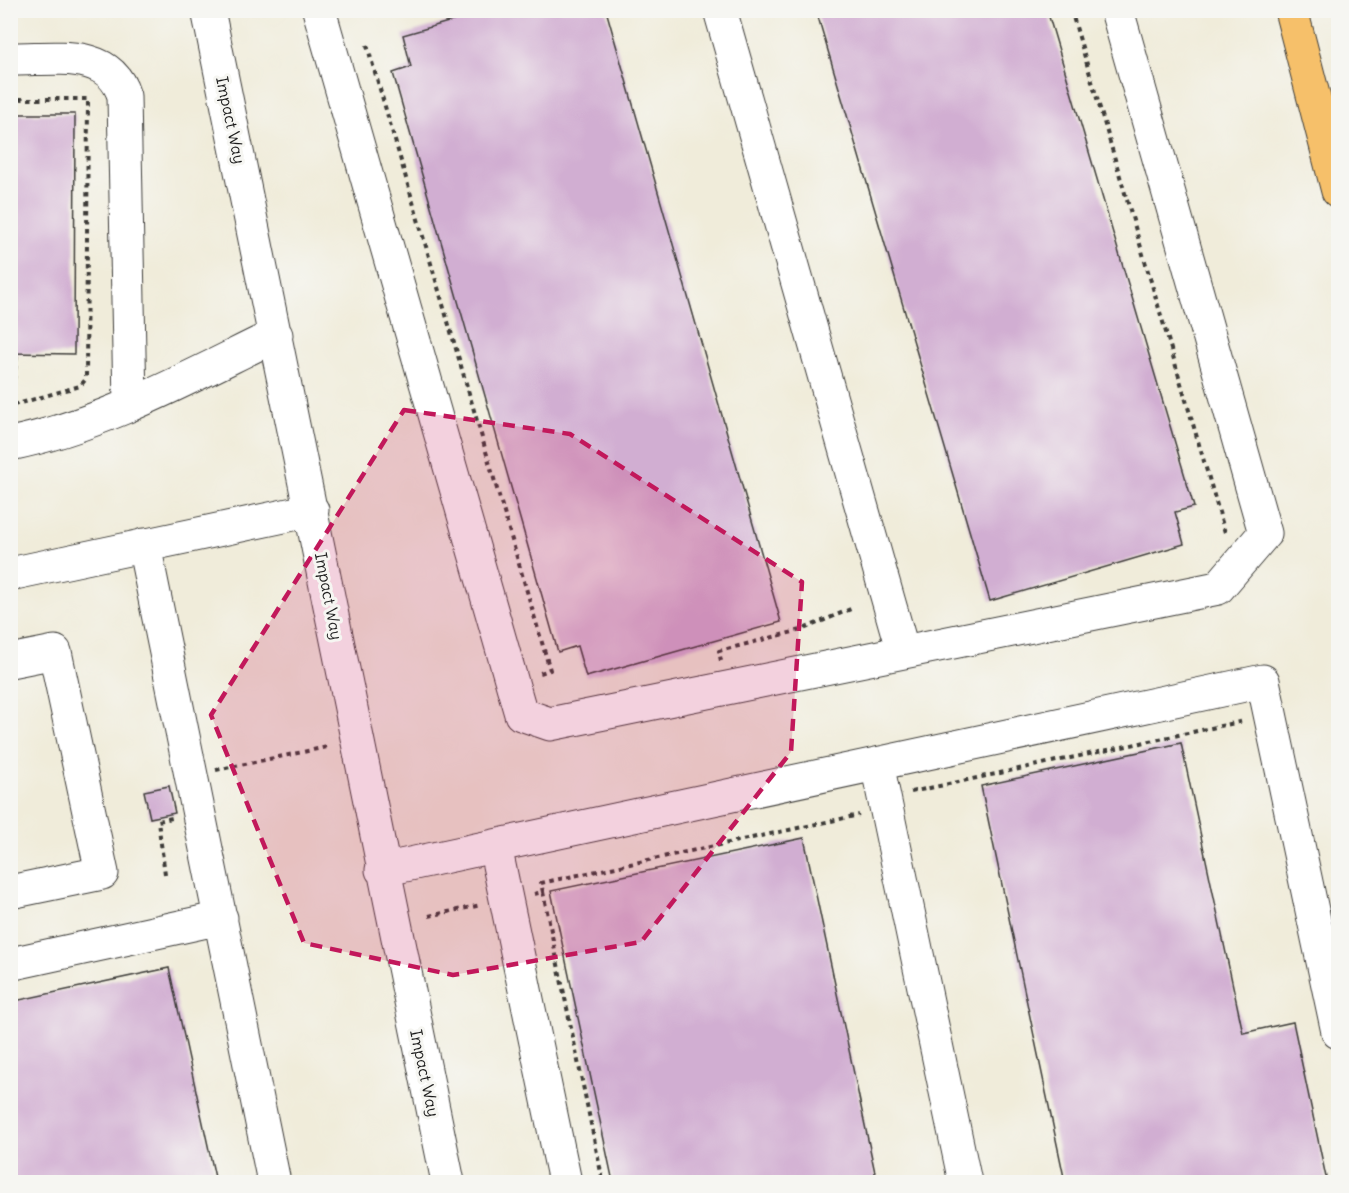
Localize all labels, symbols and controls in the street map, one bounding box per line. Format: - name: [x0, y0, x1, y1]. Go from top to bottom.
- street label: Impact Way: [212, 75, 250, 165]
- street label: Impact Way: [311, 551, 347, 641]
- street label: Impact Way: [406, 1028, 444, 1118]

